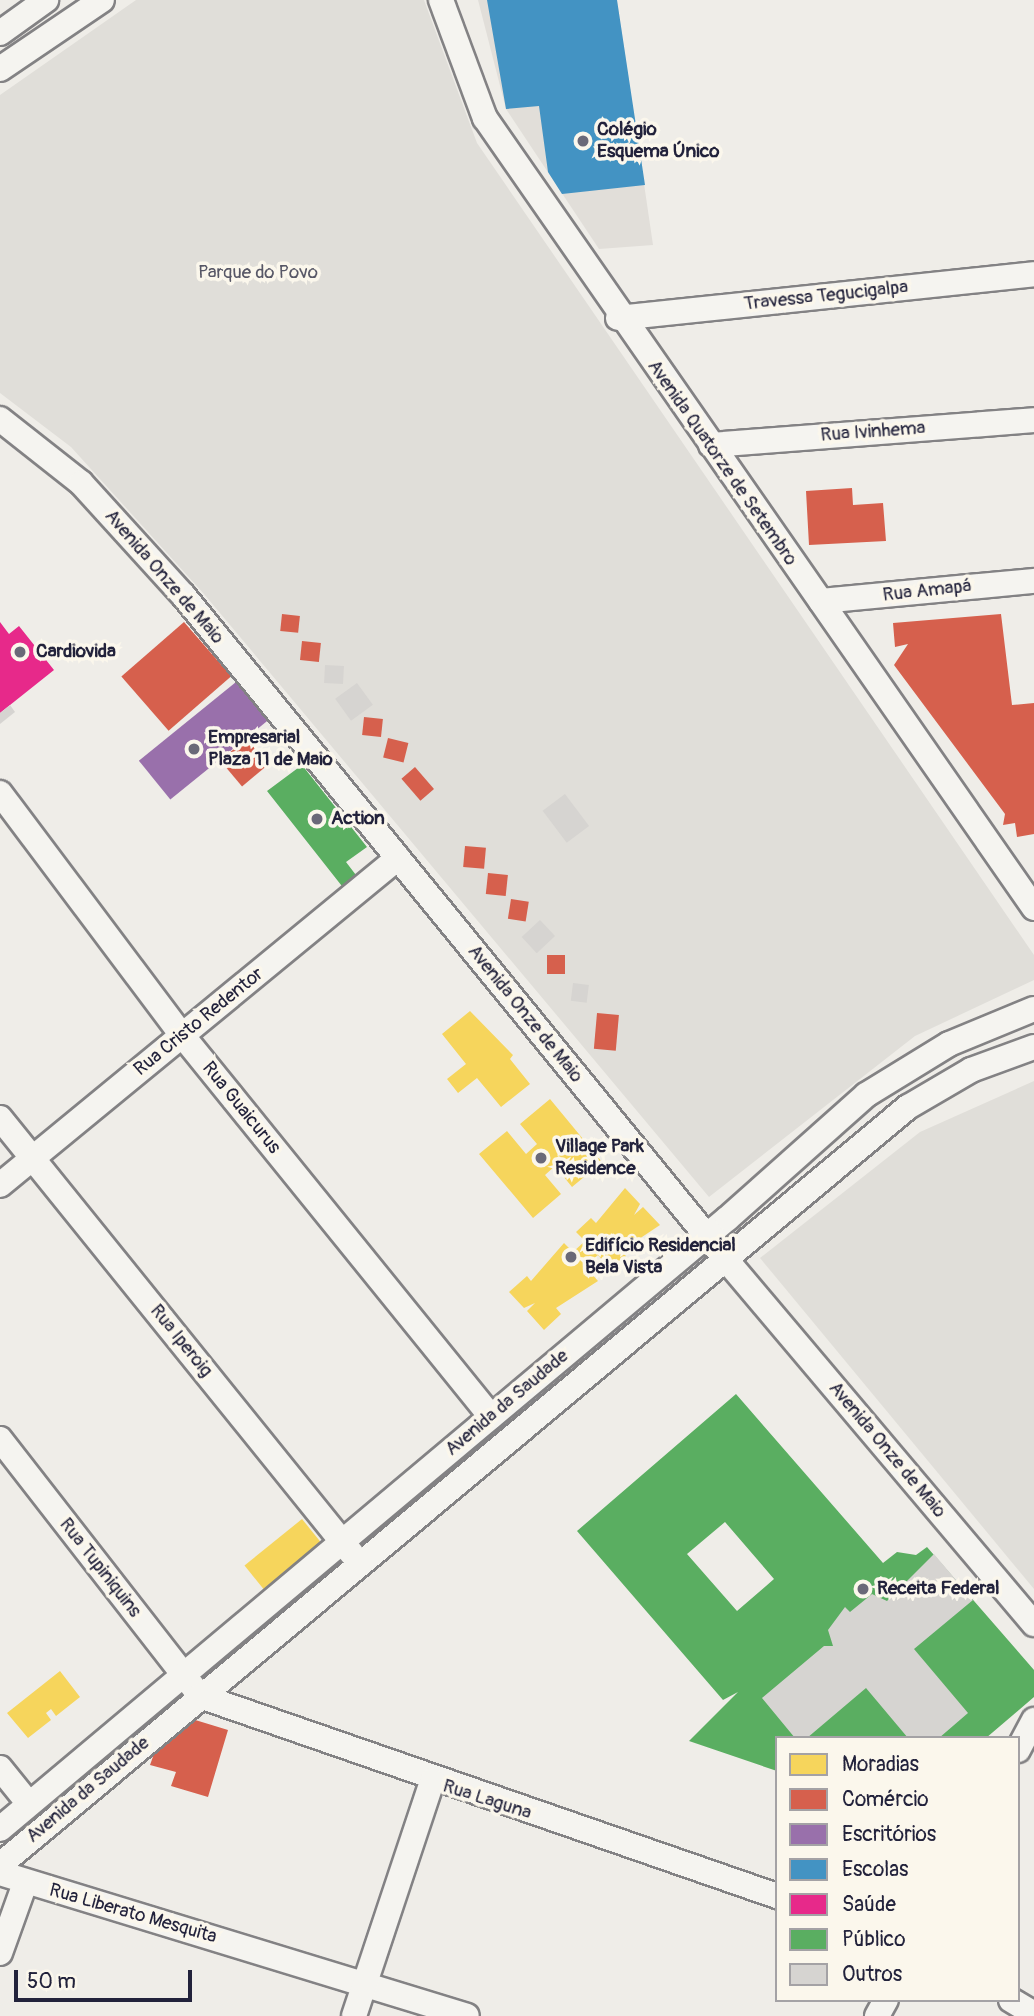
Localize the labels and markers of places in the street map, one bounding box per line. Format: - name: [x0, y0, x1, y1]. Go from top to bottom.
- place label: Colégio Esquema Único: [597, 119, 719, 163]
- marker: Colégio Esquema Único: [575, 133, 591, 149]
- place label: Cardiovida: [36, 641, 116, 663]
- marker: Cardiovida: [10, 642, 30, 662]
- place label: Empresarial Plaza 11 de Maio: [208, 727, 333, 771]
- marker: Empresarial Plaza 11 de Maio: [186, 741, 202, 757]
- place label: Action: [331, 808, 385, 830]
- marker: Action: [309, 811, 325, 827]
- place label: Village Park Residence: [555, 1136, 644, 1180]
- marker: Village Park Residence: [533, 1150, 549, 1166]
- place label: Edifício Residencial Bela Vista: [585, 1235, 736, 1279]
- marker: Edifício Residencial Bela Vista: [563, 1249, 579, 1265]
- place label: Receita Federal: [877, 1578, 1000, 1600]
- marker: Receita Federal: [855, 1581, 871, 1597]

